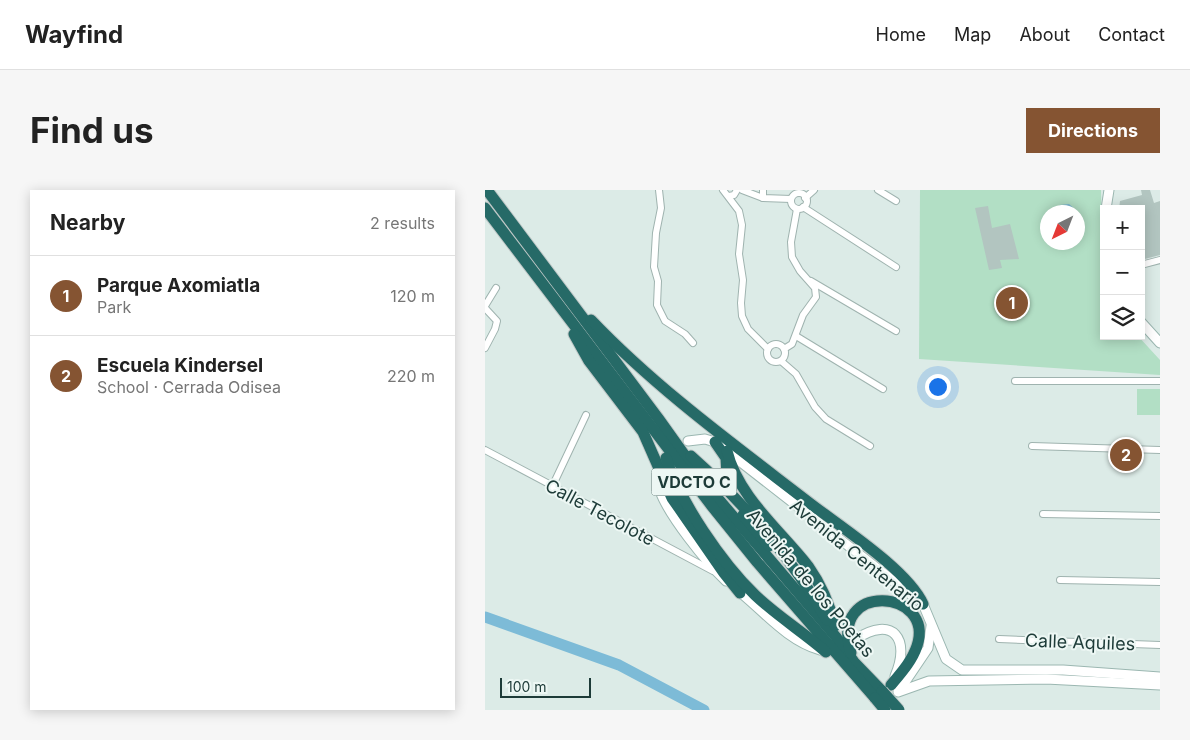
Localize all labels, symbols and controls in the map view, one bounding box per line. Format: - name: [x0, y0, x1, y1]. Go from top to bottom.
- text: Wayfind: [25, 20, 123, 49]
- text: Home: [876, 24, 926, 45]
- text: Map: [954, 24, 991, 45]
- text: About: [1019, 24, 1070, 45]
- text: Contact: [1098, 24, 1165, 45]
- button: Directions: [1026, 108, 1160, 153]
- text: Find us: [30, 109, 154, 151]
- north arrow: [1040, 205, 1085, 250]
- map controls: [1100, 205, 1145, 340]
- button: +: [1100, 205, 1145, 250]
- text: Nearby: [50, 210, 125, 235]
- text: 2 results: [370, 213, 435, 233]
- button: −: [1100, 250, 1145, 295]
- text: Parque Axomiatla: [97, 274, 260, 297]
- pin: 1: [996, 284, 1028, 322]
- text: 1: [63, 286, 69, 306]
- text: 120 m: [390, 286, 435, 306]
- button: layers: [1100, 295, 1145, 340]
- text: Park: [97, 297, 131, 317]
- text: Escuela Kindersel: [97, 354, 263, 377]
- text: 2: [61, 366, 71, 386]
- text: 220 m: [387, 366, 435, 386]
- your location: [925, 374, 951, 400]
- text: School · Cerrada Odisea: [97, 377, 281, 397]
- pin: 2: [1110, 436, 1142, 474]
- road number: VDCTO C: [651, 468, 737, 496]
- street label: Calle Tecolote: [542, 474, 658, 550]
- street label: Avenida Centenario: [786, 495, 928, 615]
- street label: Avenida de los Poetas: [743, 505, 879, 661]
- street label: Calle Aquiles: [1024, 630, 1136, 654]
- scale bar: [500, 675, 591, 698]
- text: 100 m: [507, 678, 547, 695]

